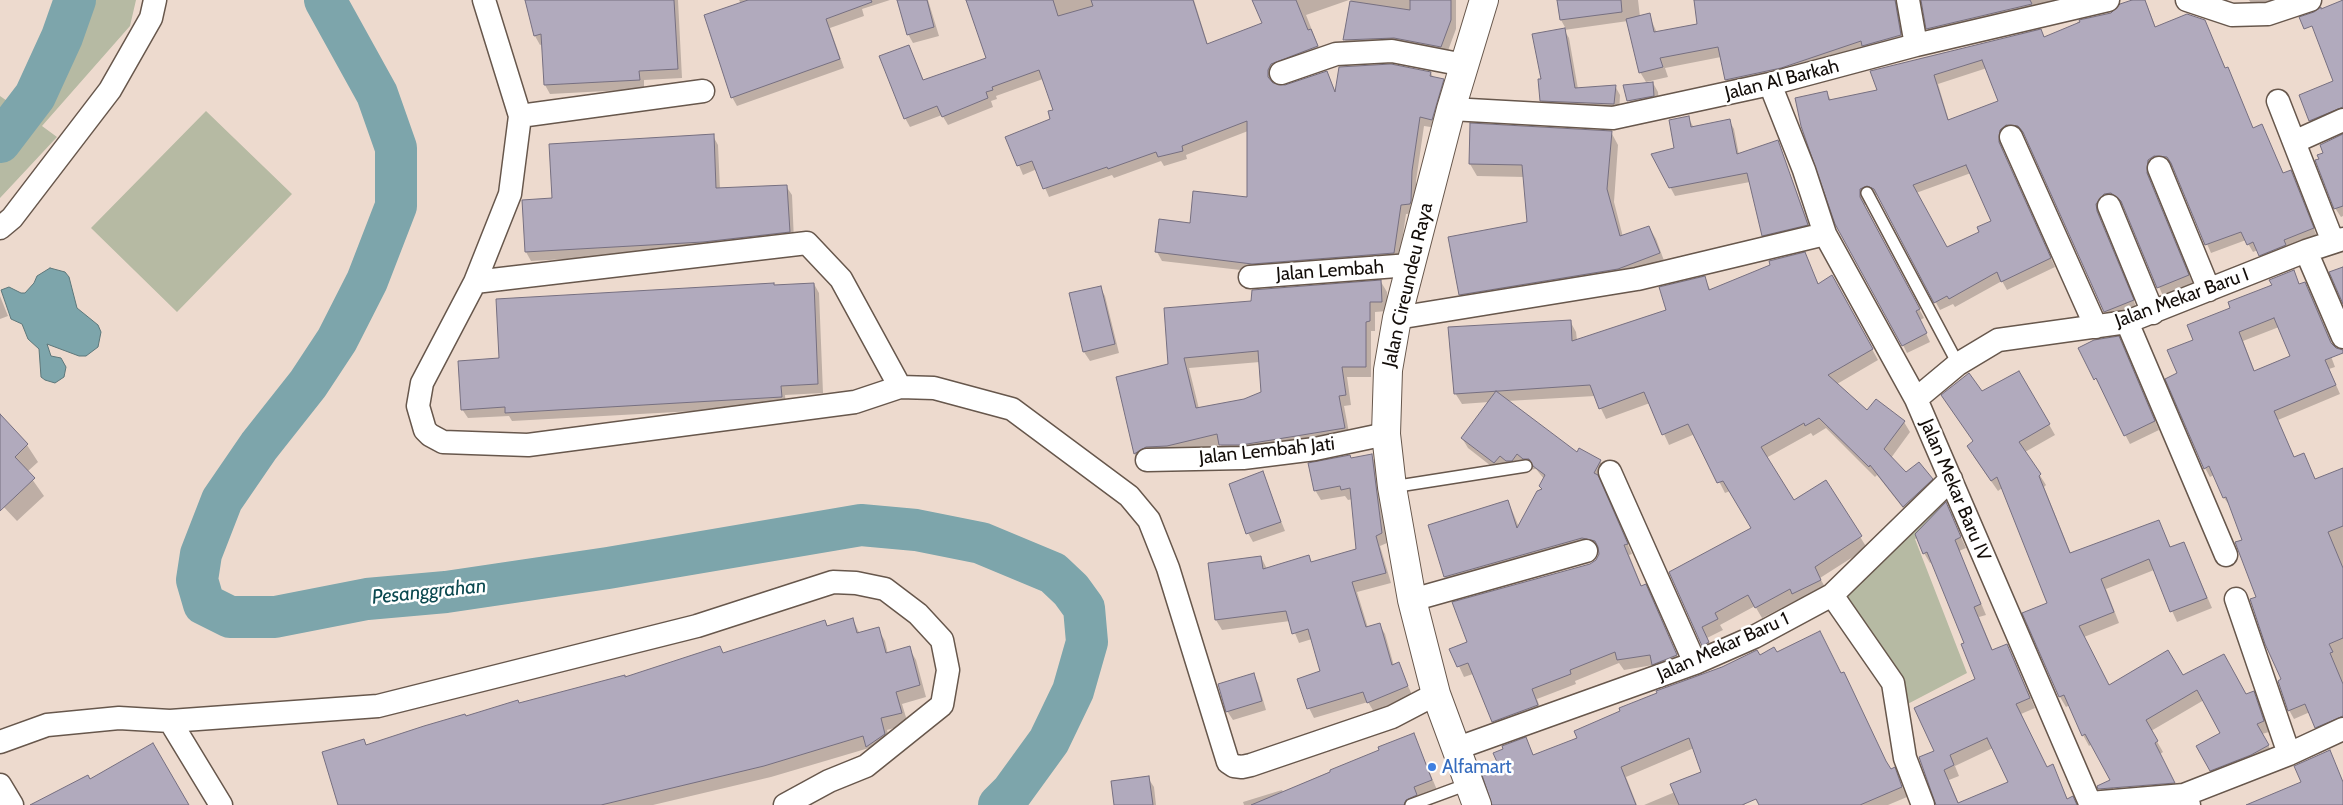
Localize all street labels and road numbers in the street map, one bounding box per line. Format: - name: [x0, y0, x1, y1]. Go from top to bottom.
- street label: Jalan Al Barkah: [1723, 55, 1841, 105]
- street label: Jalan Cireundeu Raya: [1378, 201, 1438, 369]
- street label: Jalan Lembah: [1275, 256, 1385, 286]
- street label: Jalan Mekar Baru I: [2112, 263, 2252, 333]
- street label: Jalan Mekar Baru IV: [1915, 416, 1995, 564]
- street label: Jalan Lembah Jati: [1198, 433, 1336, 469]
- street label: Jalan Mekar Baru 1: [1654, 608, 1792, 686]

